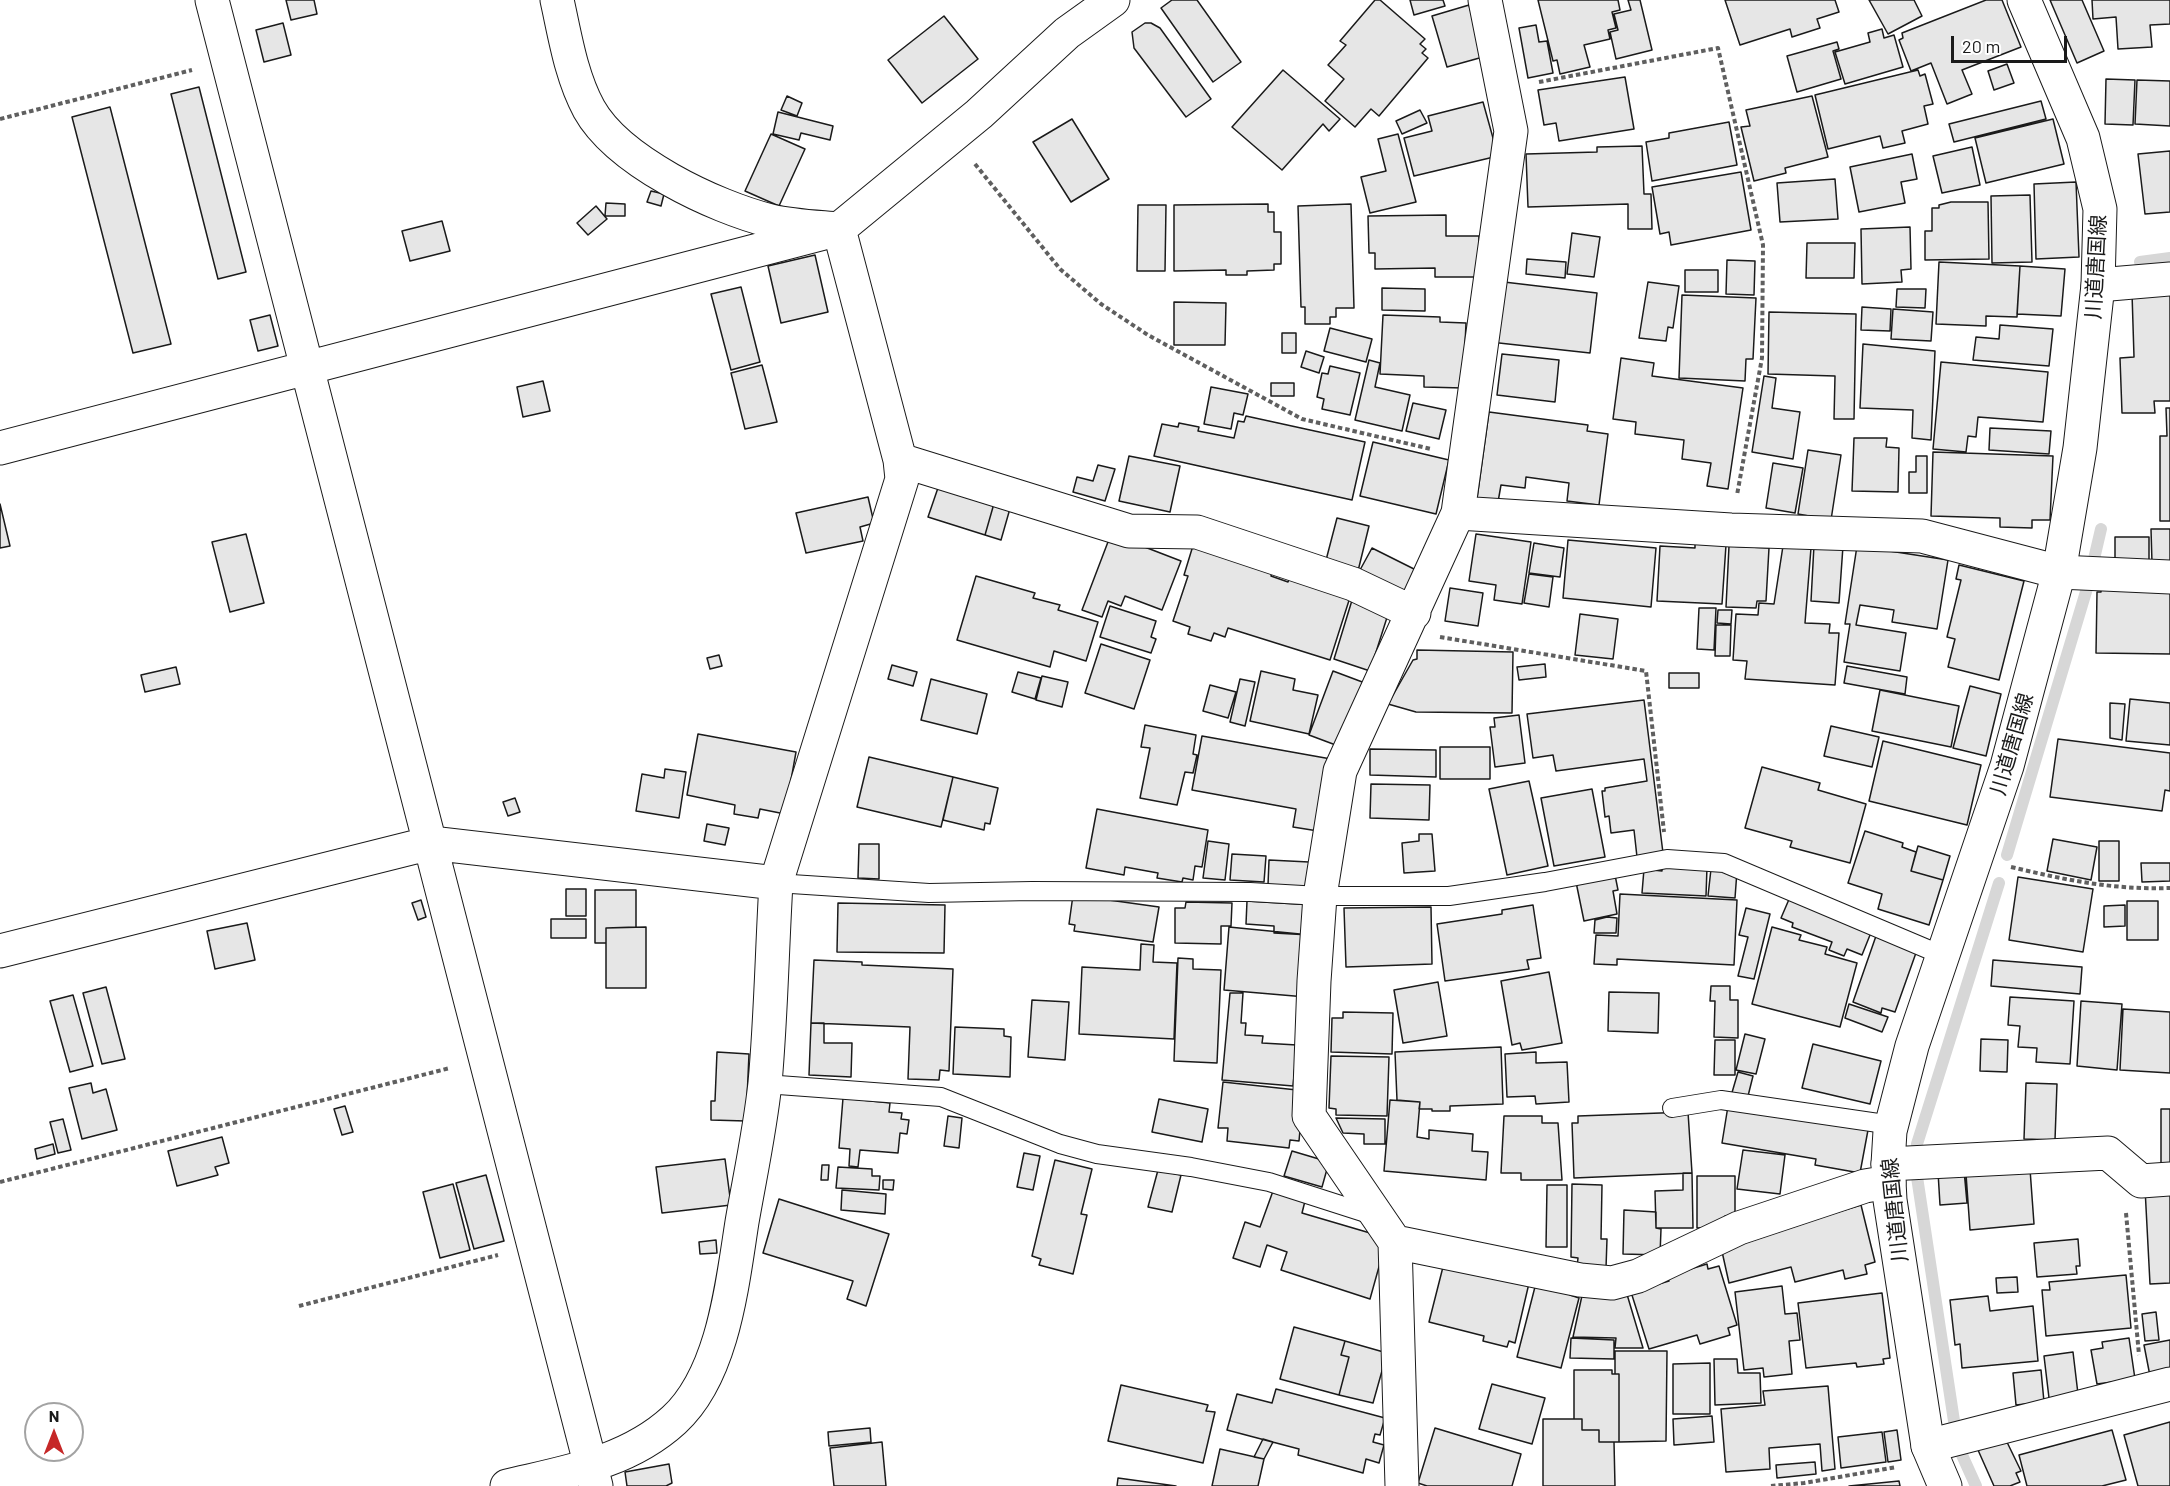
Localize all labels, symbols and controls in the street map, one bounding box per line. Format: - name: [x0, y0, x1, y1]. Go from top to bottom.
- scale bar: [1954, 24, 2070, 62]
- text: 20 m: [1962, 35, 2000, 57]
- street label: 川道唐国線: [2081, 214, 2111, 320]
- street label: 川道唐国線: [1985, 690, 2039, 798]
- street label: 川道唐国線: [1877, 1156, 1913, 1264]
- north arrow: [24, 1402, 84, 1462]
- text: N: [49, 1406, 59, 1425]

